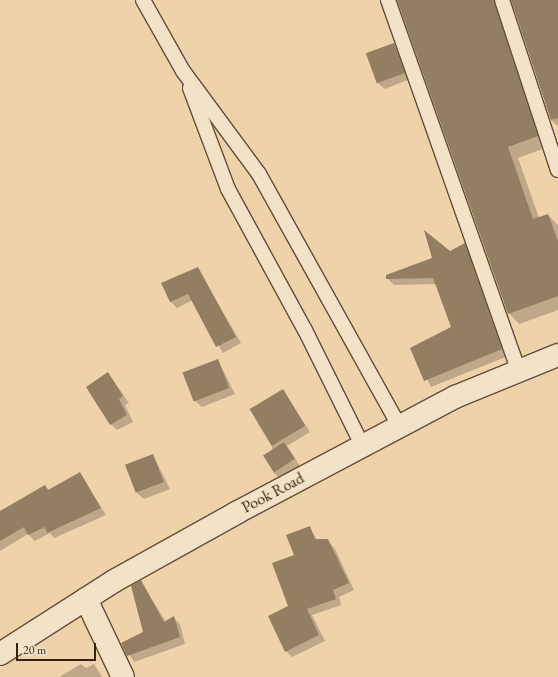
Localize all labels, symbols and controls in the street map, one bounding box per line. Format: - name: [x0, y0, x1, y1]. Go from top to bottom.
- street label: Pook Road: [239, 469, 307, 517]
- scale bar: [18, 635, 98, 661]
- text: 20 m: [23, 642, 46, 658]

